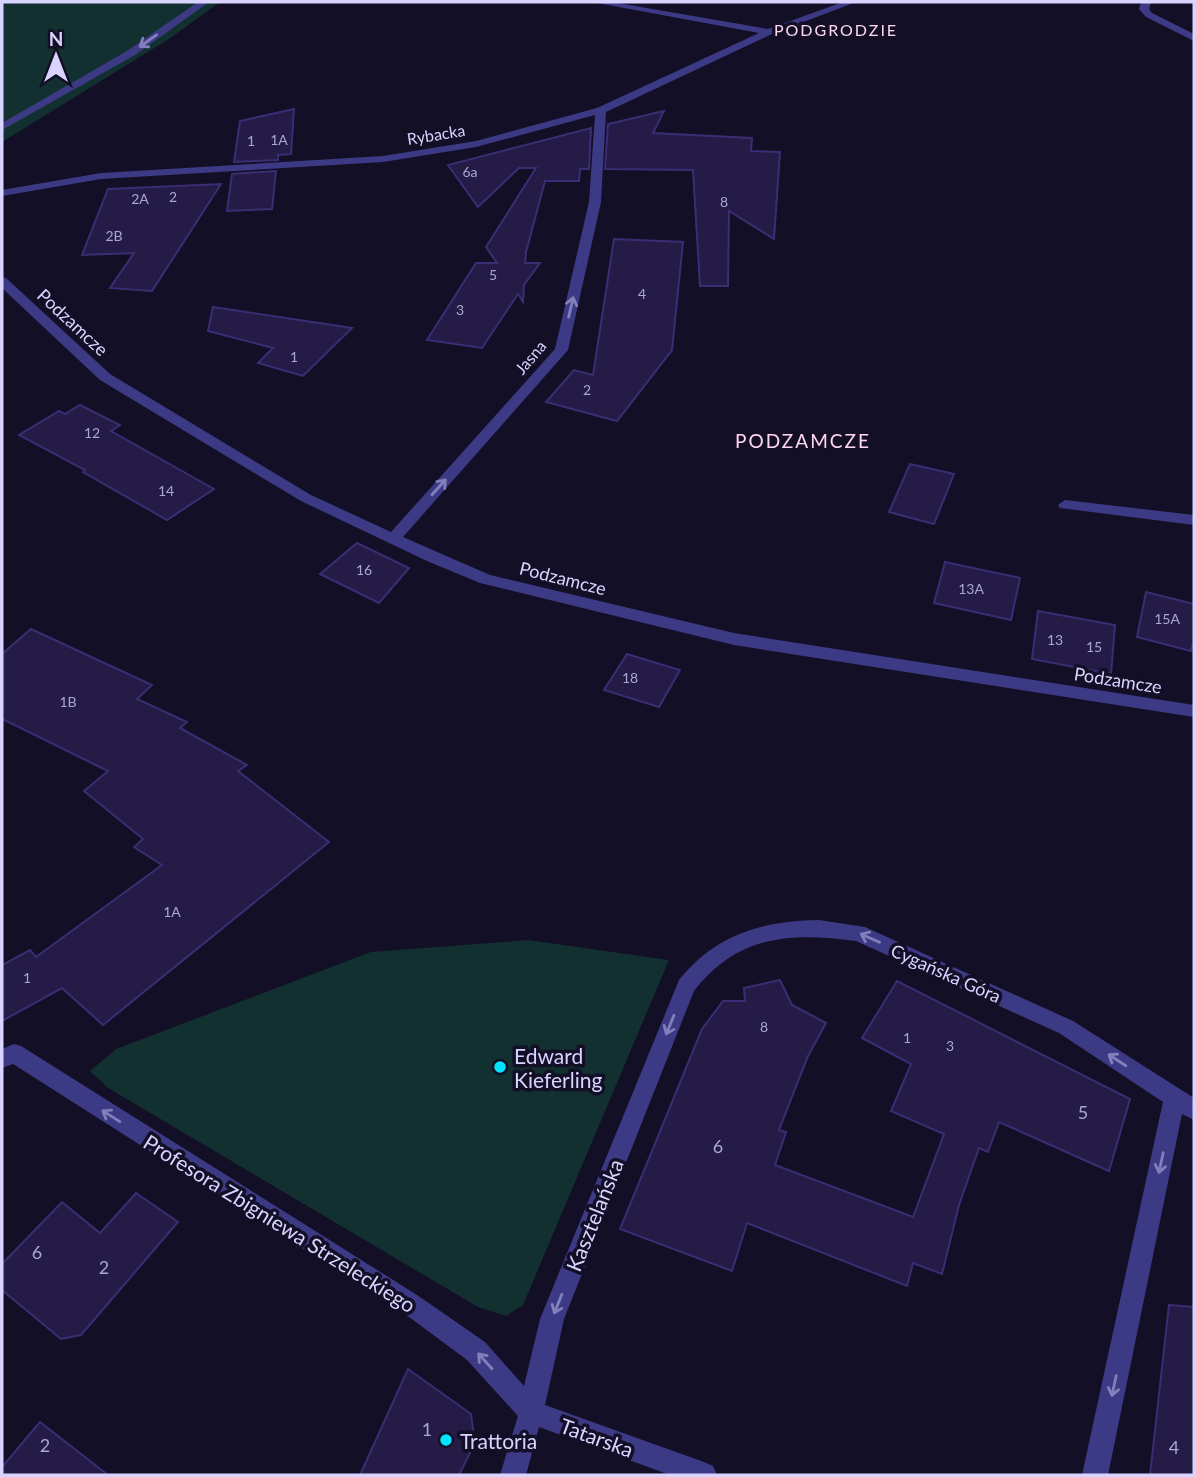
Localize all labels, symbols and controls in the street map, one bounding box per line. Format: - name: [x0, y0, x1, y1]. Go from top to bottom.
- district label: PODGRODZIE: [774, 20, 898, 39]
- north arrow: [21, 21, 91, 91]
- text: N: [49, 27, 63, 50]
- one-way arrow: [139, 34, 158, 48]
- street label: Rybacka: [406, 120, 466, 148]
- house number: 1A: [270, 131, 288, 148]
- house number: 1: [247, 132, 255, 149]
- house number: 6a: [462, 163, 478, 180]
- house number: 2: [169, 188, 177, 205]
- house number: 2A: [131, 190, 149, 207]
- house number: 8: [720, 193, 728, 210]
- house number: 2B: [105, 227, 123, 244]
- house number: 5: [489, 266, 497, 283]
- street label: Podzamcze: [33, 284, 113, 360]
- house number: 4: [638, 285, 646, 302]
- one-way arrow: [564, 296, 578, 319]
- house number: 3: [456, 301, 464, 318]
- street label: Jasna: [510, 336, 550, 378]
- house number: 1: [290, 348, 298, 365]
- house number: 2: [583, 381, 591, 398]
- house number: 12: [84, 424, 100, 441]
- district label: PODZAMCZE: [735, 429, 871, 452]
- one-way arrow: [431, 478, 447, 496]
- house number: 14: [158, 482, 174, 499]
- street label: Podzamcze: [517, 557, 609, 599]
- house number: 16: [356, 561, 372, 578]
- house number: 13A: [958, 580, 984, 597]
- house number: 15A: [1154, 610, 1180, 627]
- house number: 13: [1047, 631, 1063, 648]
- house number: 15: [1086, 638, 1102, 655]
- street label: Podzamcze: [1073, 662, 1163, 698]
- house number: 18: [622, 669, 638, 686]
- house number: 1B: [59, 693, 77, 710]
- house number: 1A: [163, 903, 181, 920]
- one-way arrow: [859, 931, 881, 944]
- street label: Cygańska Góra: [888, 939, 1004, 1007]
- house number: 1: [23, 969, 31, 986]
- one-way arrow: [663, 1014, 676, 1035]
- house number: 8: [760, 1018, 768, 1035]
- house number: 1: [903, 1029, 911, 1046]
- house number: 3: [946, 1037, 954, 1054]
- place label: Edward Kieferling: [514, 1043, 602, 1092]
- one-way arrow: [1108, 1052, 1128, 1066]
- marker: Edward Kieferling: [492, 1059, 508, 1075]
- house number: 5: [1078, 1101, 1088, 1123]
- one-way arrow: [102, 1108, 121, 1123]
- street label: Profesora Zbigniewa Strzeleckiego: [139, 1129, 421, 1317]
- house number: 6: [713, 1135, 723, 1157]
- one-way arrow: [1153, 1151, 1167, 1174]
- street label: Kasztelańska: [560, 1155, 628, 1275]
- house number: 6: [32, 1241, 42, 1263]
- house number: 2: [99, 1256, 109, 1278]
- one-way arrow: [551, 1293, 564, 1315]
- one-way arrow: [477, 1352, 493, 1370]
- one-way arrow: [1106, 1374, 1120, 1397]
- street label: Tatarska: [557, 1412, 637, 1462]
- house number: 1: [422, 1418, 432, 1440]
- place label: Trattoria: [460, 1428, 537, 1453]
- marker: Trattoria: [438, 1432, 454, 1448]
- house number: 2: [40, 1434, 50, 1456]
- house number: 4: [1169, 1436, 1179, 1458]

